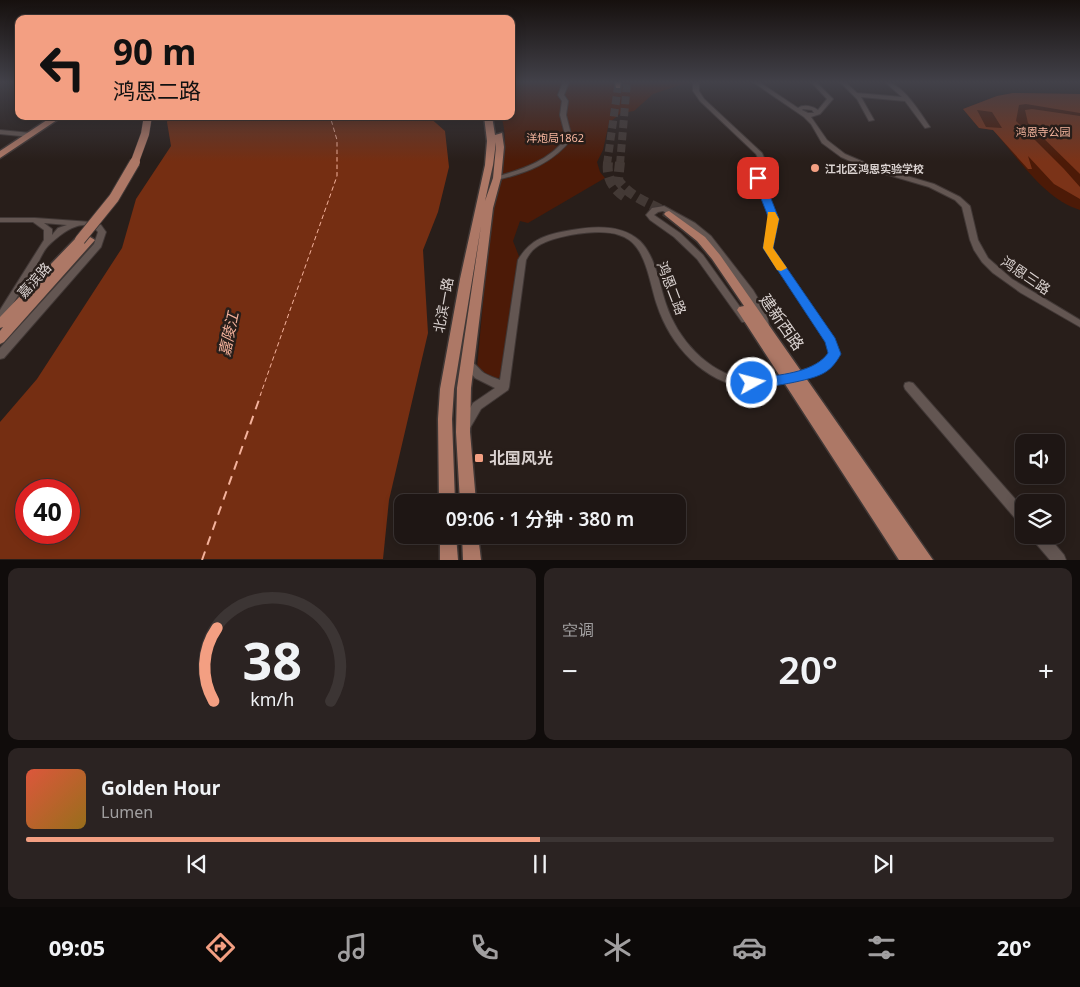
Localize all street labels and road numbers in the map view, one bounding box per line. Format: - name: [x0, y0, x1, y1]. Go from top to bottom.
- street label: 鸿恩三路: [997, 251, 1055, 299]
- street label: 嘉滨路: [13, 258, 55, 302]
- street label: 鸿恩二路: [653, 258, 691, 318]
- street label: 北滨一路: [429, 276, 457, 334]
- street label: 建新西路: [755, 289, 809, 355]

